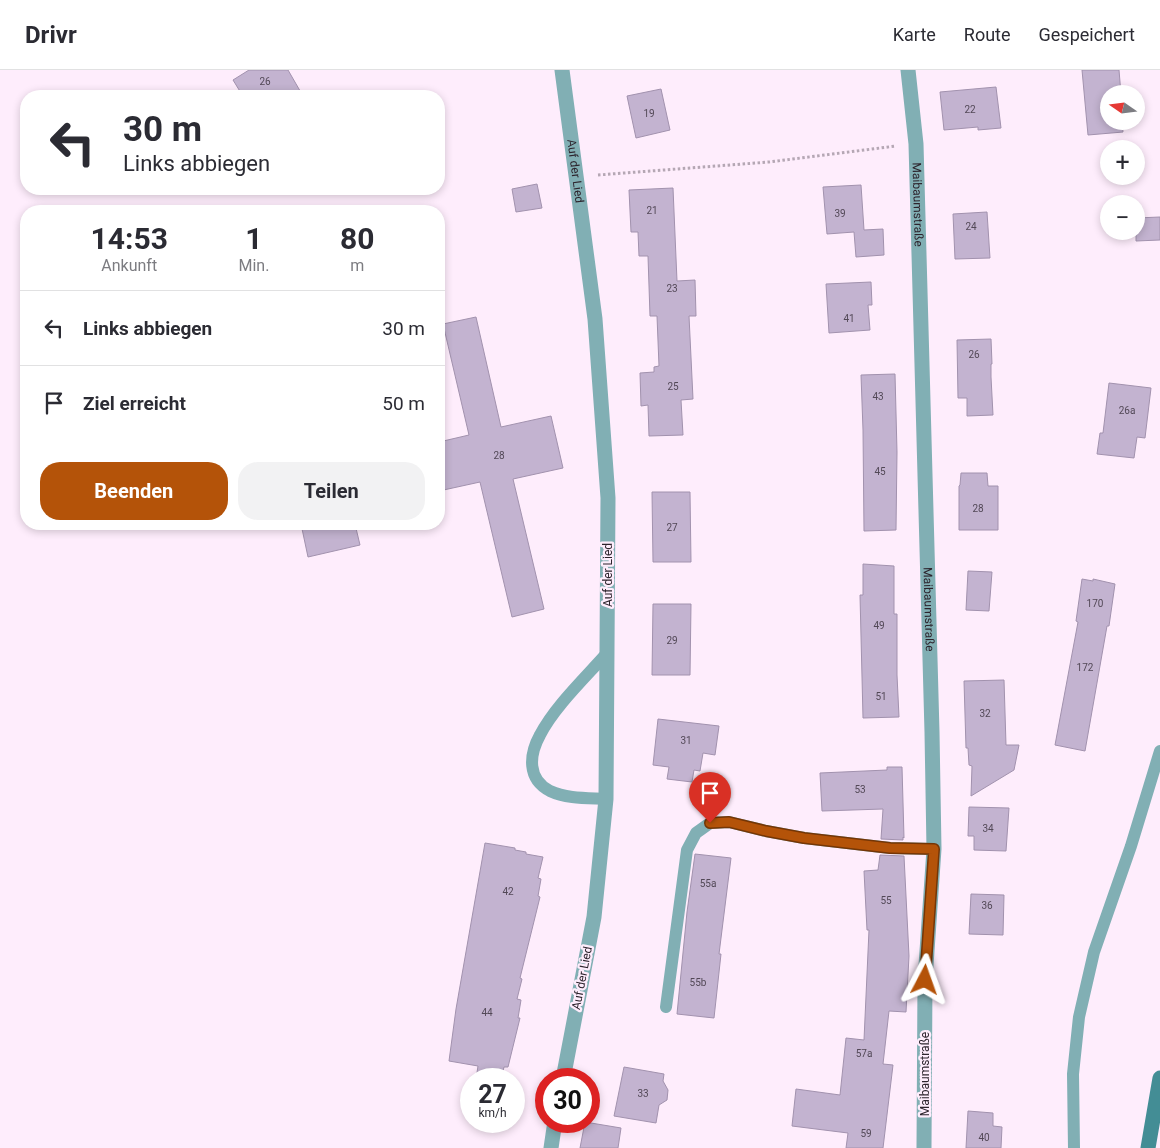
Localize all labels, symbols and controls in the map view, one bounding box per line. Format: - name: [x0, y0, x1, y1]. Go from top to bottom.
- text: Drivr: [25, 21, 77, 49]
- text: Karte: [893, 24, 936, 45]
- text: Route: [964, 24, 1011, 45]
- text: Gespeichert: [1039, 24, 1135, 45]
- house number: 26: [259, 76, 271, 87]
- north arrow: [1100, 85, 1145, 130]
- map controls: [1100, 85, 1145, 240]
- house number: 22: [964, 104, 976, 115]
- house number: 19: [643, 108, 655, 119]
- text: 30 m: [123, 109, 202, 150]
- icon: left: [40, 110, 105, 175]
- street label: Auf der Lied: [564, 138, 587, 204]
- button: +: [1100, 140, 1145, 185]
- text: Links abbiegen: [123, 151, 270, 176]
- street label: Maibaumstraße: [910, 162, 926, 247]
- button: −: [1100, 195, 1145, 240]
- house number: 21: [646, 205, 658, 216]
- house number: 39: [834, 208, 846, 219]
- text: 14:53: [91, 221, 168, 256]
- text: 1: [245, 221, 263, 256]
- text: 80: [340, 221, 374, 256]
- house number: 24: [965, 221, 977, 232]
- text: Ankunft: [101, 256, 157, 275]
- text: Min.: [238, 256, 269, 275]
- text: m: [350, 256, 364, 275]
- house number: 23: [666, 283, 678, 294]
- house number: 41: [843, 313, 855, 324]
- icon: left: [40, 314, 68, 342]
- text: Links abbiegen: [83, 317, 212, 340]
- text: 30 m: [382, 317, 425, 340]
- house number: 26: [968, 349, 980, 360]
- house number: 25: [667, 381, 679, 392]
- icon: arrive: [40, 389, 68, 417]
- house number: 43: [872, 391, 884, 402]
- text: Ziel erreicht: [83, 392, 186, 415]
- text: 50 m: [382, 392, 425, 415]
- house number: 26a: [1119, 405, 1135, 416]
- house number: 28: [493, 450, 505, 461]
- button: Beenden: [40, 462, 228, 520]
- button: Teilen: [238, 462, 425, 520]
- house number: 45: [874, 466, 886, 477]
- house number: 28: [972, 503, 984, 514]
- house number: 27: [666, 522, 678, 533]
- street label: Auf der Lied: [601, 543, 615, 607]
- street label: Maibaumstraße: [921, 567, 937, 652]
- house number: 170: [1087, 598, 1104, 609]
- house number: 49: [873, 620, 885, 631]
- house number: 29: [666, 635, 678, 646]
- house number: 172: [1077, 662, 1094, 673]
- house number: 51: [875, 691, 887, 702]
- house number: 32: [979, 708, 991, 719]
- house number: 31: [680, 735, 692, 746]
- pin: [689, 772, 731, 823]
- icon: arrive: [696, 779, 724, 807]
- house number: 53: [854, 784, 866, 795]
- house number: 34: [982, 823, 994, 834]
- house number: 55a: [700, 878, 716, 889]
- house number: 42: [502, 886, 514, 897]
- house number: 55: [880, 895, 892, 906]
- house number: 36: [981, 900, 993, 911]
- street label: Auf der Lied: [569, 945, 595, 1011]
- position arrow: [898, 953, 950, 1005]
- house number: 55b: [690, 977, 707, 988]
- house number: 44: [481, 1007, 493, 1018]
- street label: Maibaumstraße: [918, 1032, 932, 1116]
- house number: 57a: [856, 1048, 872, 1059]
- speed limit sign: 30: [535, 1068, 600, 1133]
- text: 27: [478, 1080, 507, 1109]
- house number: 33: [637, 1088, 649, 1099]
- text: km/h: [478, 1106, 507, 1120]
- house number: 59: [860, 1128, 872, 1139]
- house number: 40: [978, 1132, 990, 1143]

